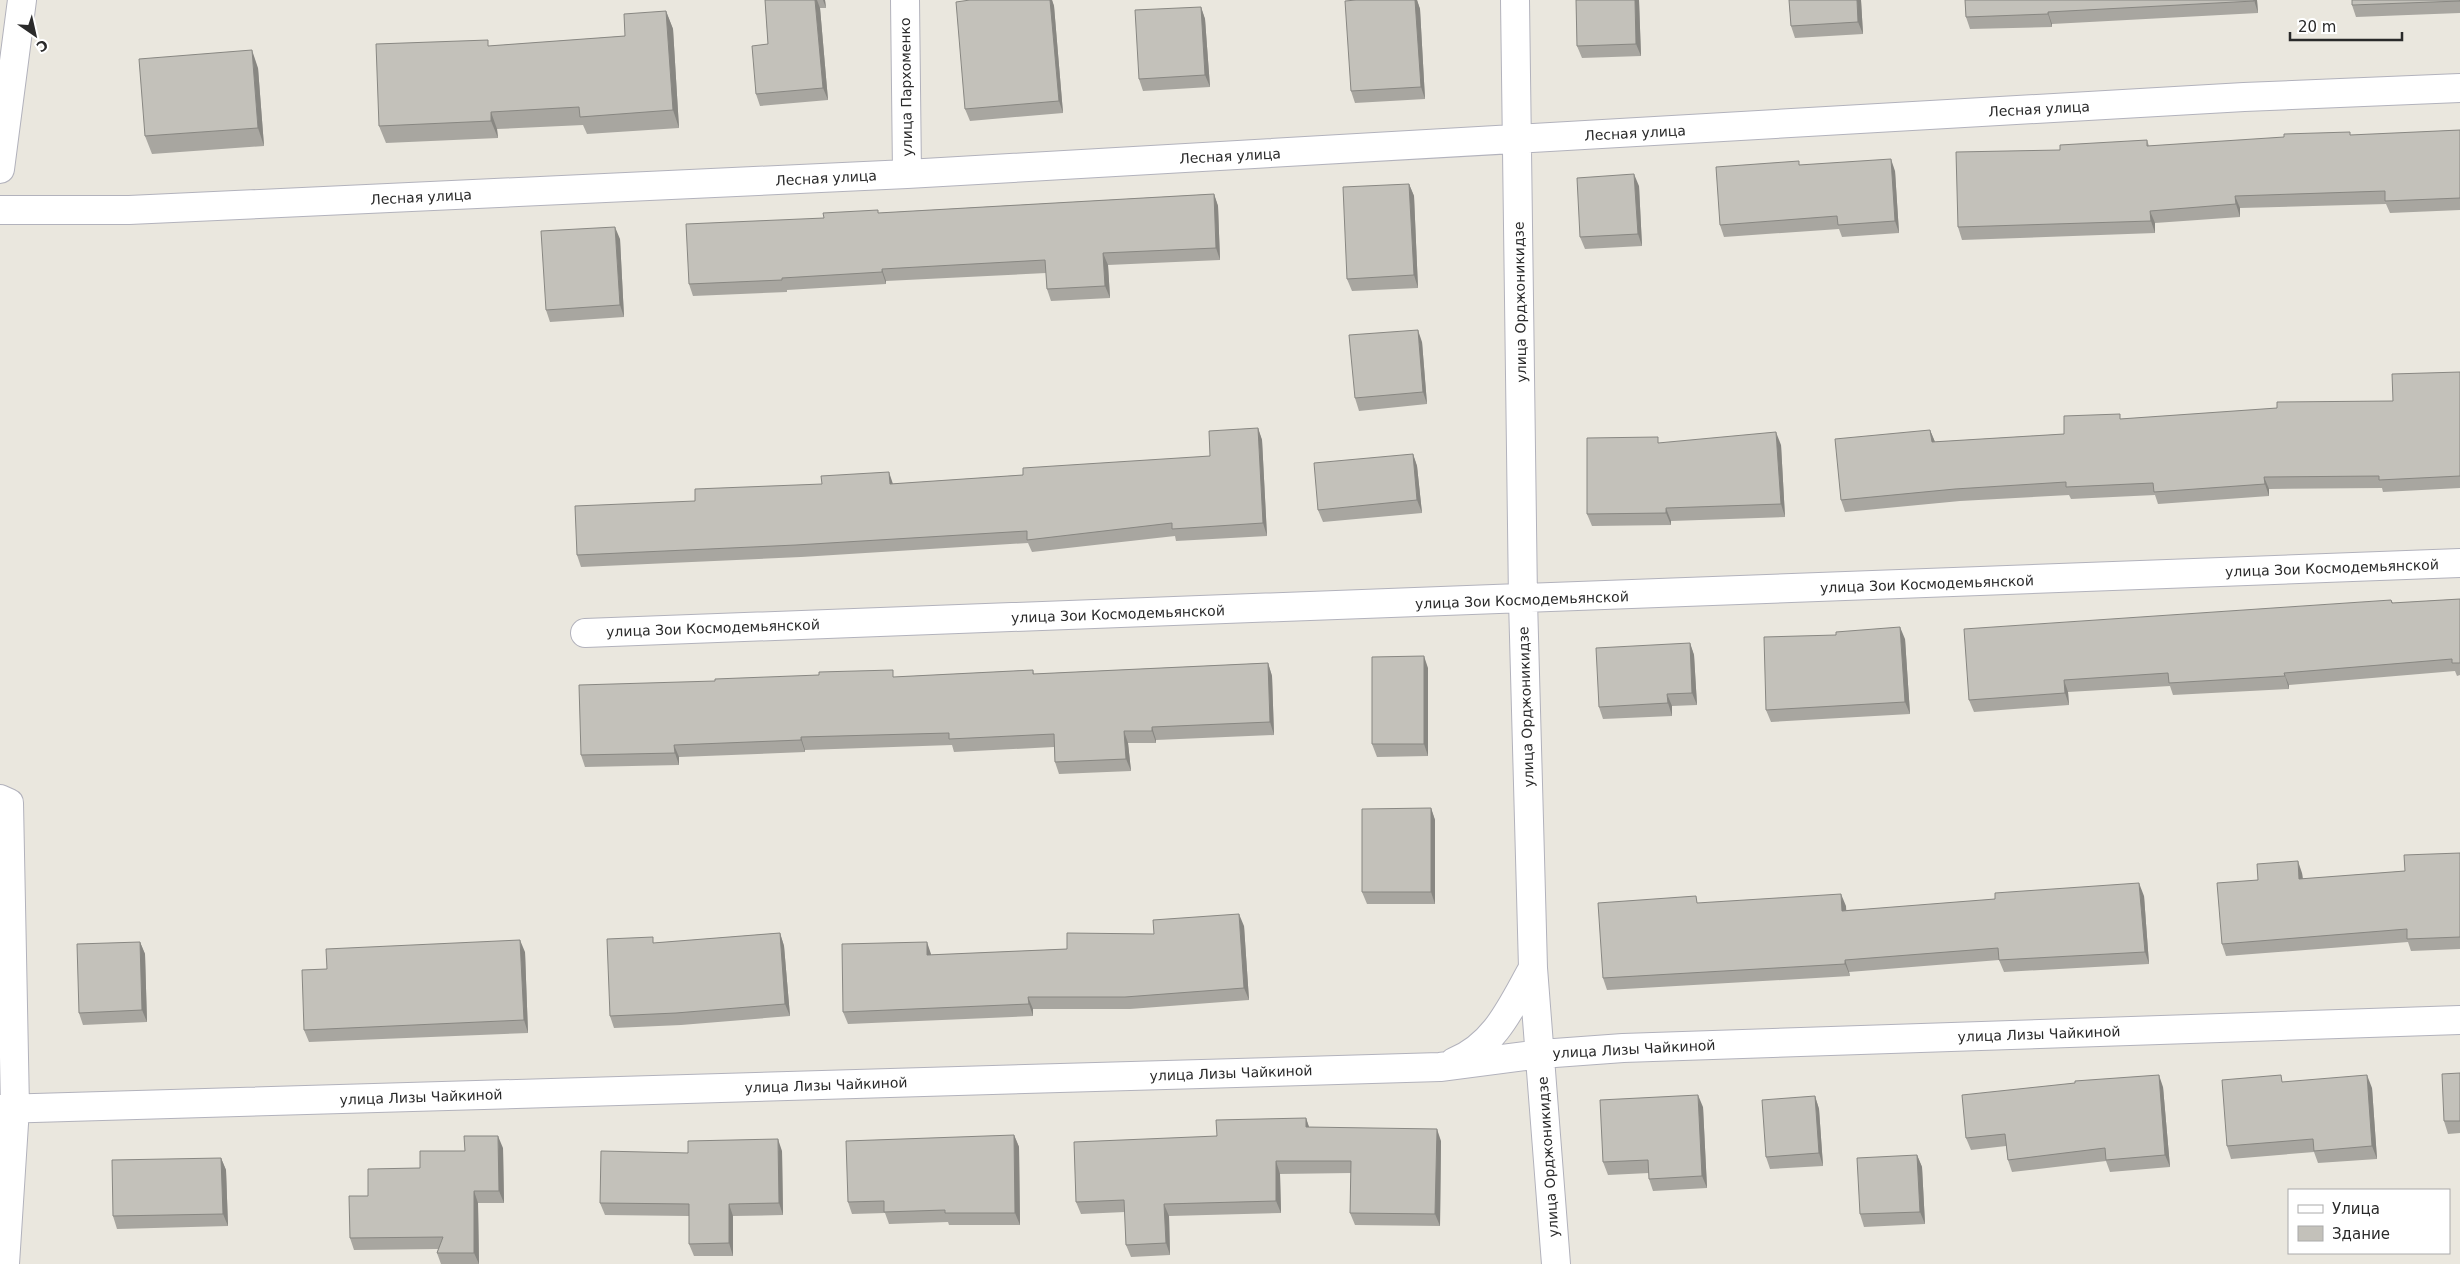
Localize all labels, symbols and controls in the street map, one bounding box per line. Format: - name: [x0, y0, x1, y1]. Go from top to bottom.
- north arrow: [10, 10, 60, 60]
- scale bar: [2290, 10, 2402, 42]
- street label: улица Пархоменко: [897, 17, 915, 157]
- text: 20 m: [2298, 18, 2336, 36]
- text: С: [34, 36, 51, 55]
- street label: Лесная улица: [1988, 98, 2090, 120]
- street label: Лесная улица: [1584, 122, 1686, 144]
- street label: Лесная улица: [1179, 145, 1281, 167]
- street label: Лесная улица: [775, 167, 877, 189]
- street label: Лесная улица: [370, 186, 472, 208]
- street label: улица Орджоникидзе: [1511, 221, 1529, 383]
- street label: улица Зои Космодемьянской: [2225, 556, 2439, 580]
- street label: улица Зои Космодемьянской: [1820, 572, 2034, 596]
- street label: улица Зои Космодемьянской: [1415, 588, 1629, 612]
- street label: улица Зои Космодемьянской: [1011, 602, 1225, 626]
- street label: улица Зои Космодемьянской: [606, 616, 820, 640]
- street label: улица Орджоникидзе: [1515, 626, 1537, 788]
- street label: улица Лизы Чайкиной: [1957, 1023, 2121, 1045]
- street label: улица Лизы Чайкиной: [1552, 1037, 1716, 1061]
- street label: улица Лизы Чайкиной: [1149, 1062, 1313, 1084]
- street label: улица Лизы Чайкиной: [744, 1074, 908, 1096]
- street label: улица Орджоникидзе: [1534, 1076, 1562, 1238]
- street label: улица Лизы Чайкиной: [339, 1086, 503, 1108]
- legend: [2288, 1189, 2450, 1254]
- text: Улица: [2332, 1200, 2380, 1218]
- text: Здание: [2332, 1225, 2390, 1243]

